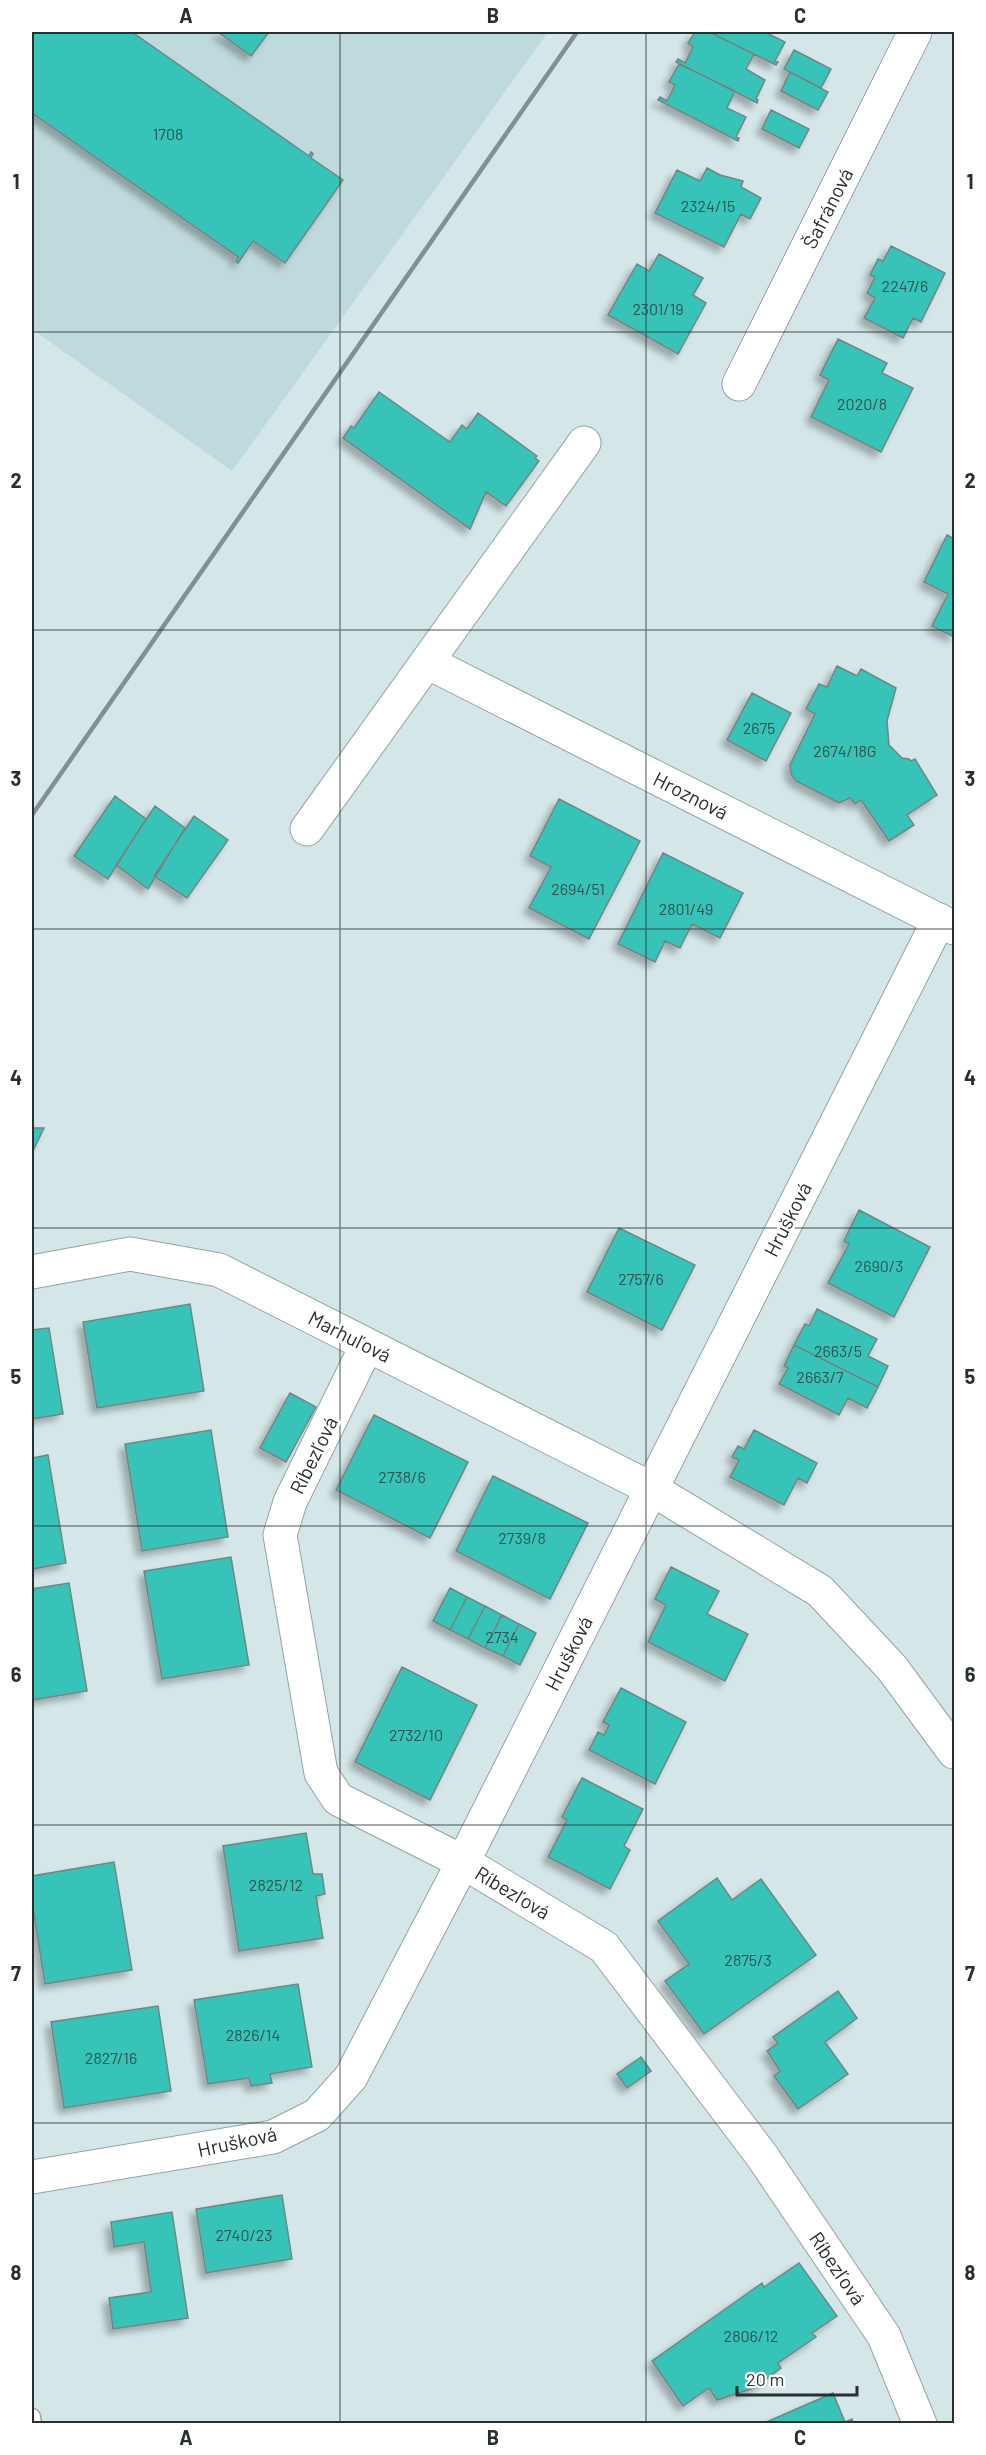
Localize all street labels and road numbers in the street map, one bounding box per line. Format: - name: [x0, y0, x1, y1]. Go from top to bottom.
- street label: Šafránová: [797, 164, 857, 252]
- street label: Hroznová: [650, 766, 732, 824]
- street label: Hrušková: [758, 1178, 816, 1260]
- street label: Marhuľová: [305, 1305, 395, 1367]
- street label: Ríbezľová: [284, 1412, 342, 1498]
- street label: Hrušková: [539, 1612, 597, 1694]
- street label: Ríbezľová: [471, 1860, 555, 1924]
- street label: Hrušková: [195, 2121, 279, 2161]
- street label: Ríbezľová: [805, 2227, 871, 2309]

